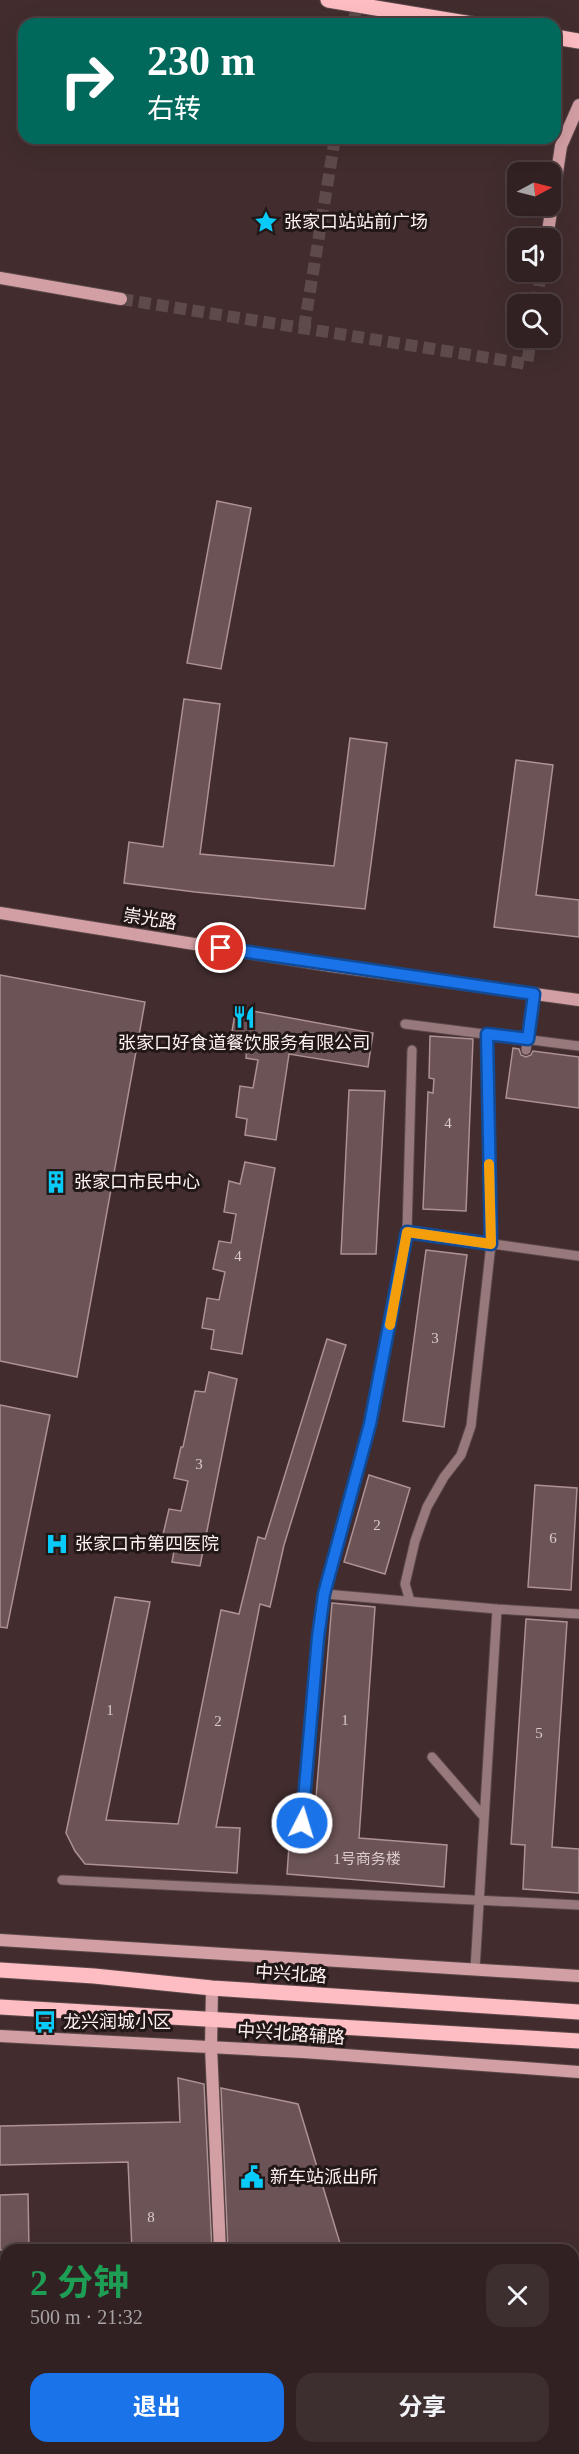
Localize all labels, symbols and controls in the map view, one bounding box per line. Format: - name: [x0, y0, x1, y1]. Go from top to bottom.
- text: 230 m: [147, 38, 256, 84]
- icon: right: [48, 42, 126, 120]
- text: 右转: [147, 94, 201, 124]
- north arrow: [507, 162, 561, 216]
- map controls: [507, 162, 561, 348]
- place icon: 张家口站站前广场: [253, 209, 279, 235]
- place label: 张家口站站前广场: [284, 212, 428, 232]
- button: sound: [507, 228, 561, 282]
- button: search: [507, 294, 561, 348]
- street label: 崇光路: [122, 905, 178, 933]
- pin: [195, 922, 246, 973]
- icon: arrive: [204, 931, 237, 964]
- restaurant icon: 张家口好食道餐饮服务有限公司: [231, 1004, 257, 1030]
- place label: 张家口好食道餐饮服务有限公司: [118, 1033, 370, 1053]
- house number: 4: [444, 1115, 452, 1131]
- building icon: 张家口市民中心: [43, 1169, 69, 1195]
- place label: 张家口市民中心: [74, 1172, 200, 1192]
- house number: 4: [234, 1248, 242, 1264]
- house number: 3: [431, 1330, 439, 1346]
- house number: 3: [195, 1456, 203, 1472]
- house number: 2: [373, 1517, 381, 1533]
- house number: 6: [549, 1530, 557, 1546]
- hospital icon: 张家口市第四医院: [44, 1531, 70, 1557]
- place label: 张家口市第四医院: [75, 1534, 219, 1554]
- house number: 1: [106, 1702, 114, 1718]
- house number: 1: [341, 1712, 349, 1728]
- house number: 2: [214, 1713, 222, 1729]
- house number: 5: [535, 1725, 543, 1741]
- position arrow: [270, 1791, 334, 1855]
- house number: 1号商务楼: [333, 1851, 401, 1867]
- street label: 中兴北路: [254, 1962, 328, 1986]
- bus stop icon: 龙兴润城小区: [32, 2009, 58, 2035]
- place label: 龙兴润城小区: [63, 2012, 171, 2032]
- street label: 中兴北路辅路: [236, 2020, 346, 2048]
- public building icon: 新车站派出所: [239, 2164, 265, 2190]
- place label: 新车站派出所: [270, 2167, 378, 2187]
- house number: 8: [147, 2209, 155, 2225]
- text: 2 分钟: [30, 2263, 129, 2303]
- button: close: [486, 2264, 549, 2327]
- text: 500 m · 21:32: [30, 2306, 143, 2328]
- button: 退出: [30, 2373, 284, 2442]
- button: 分享: [296, 2373, 549, 2442]

